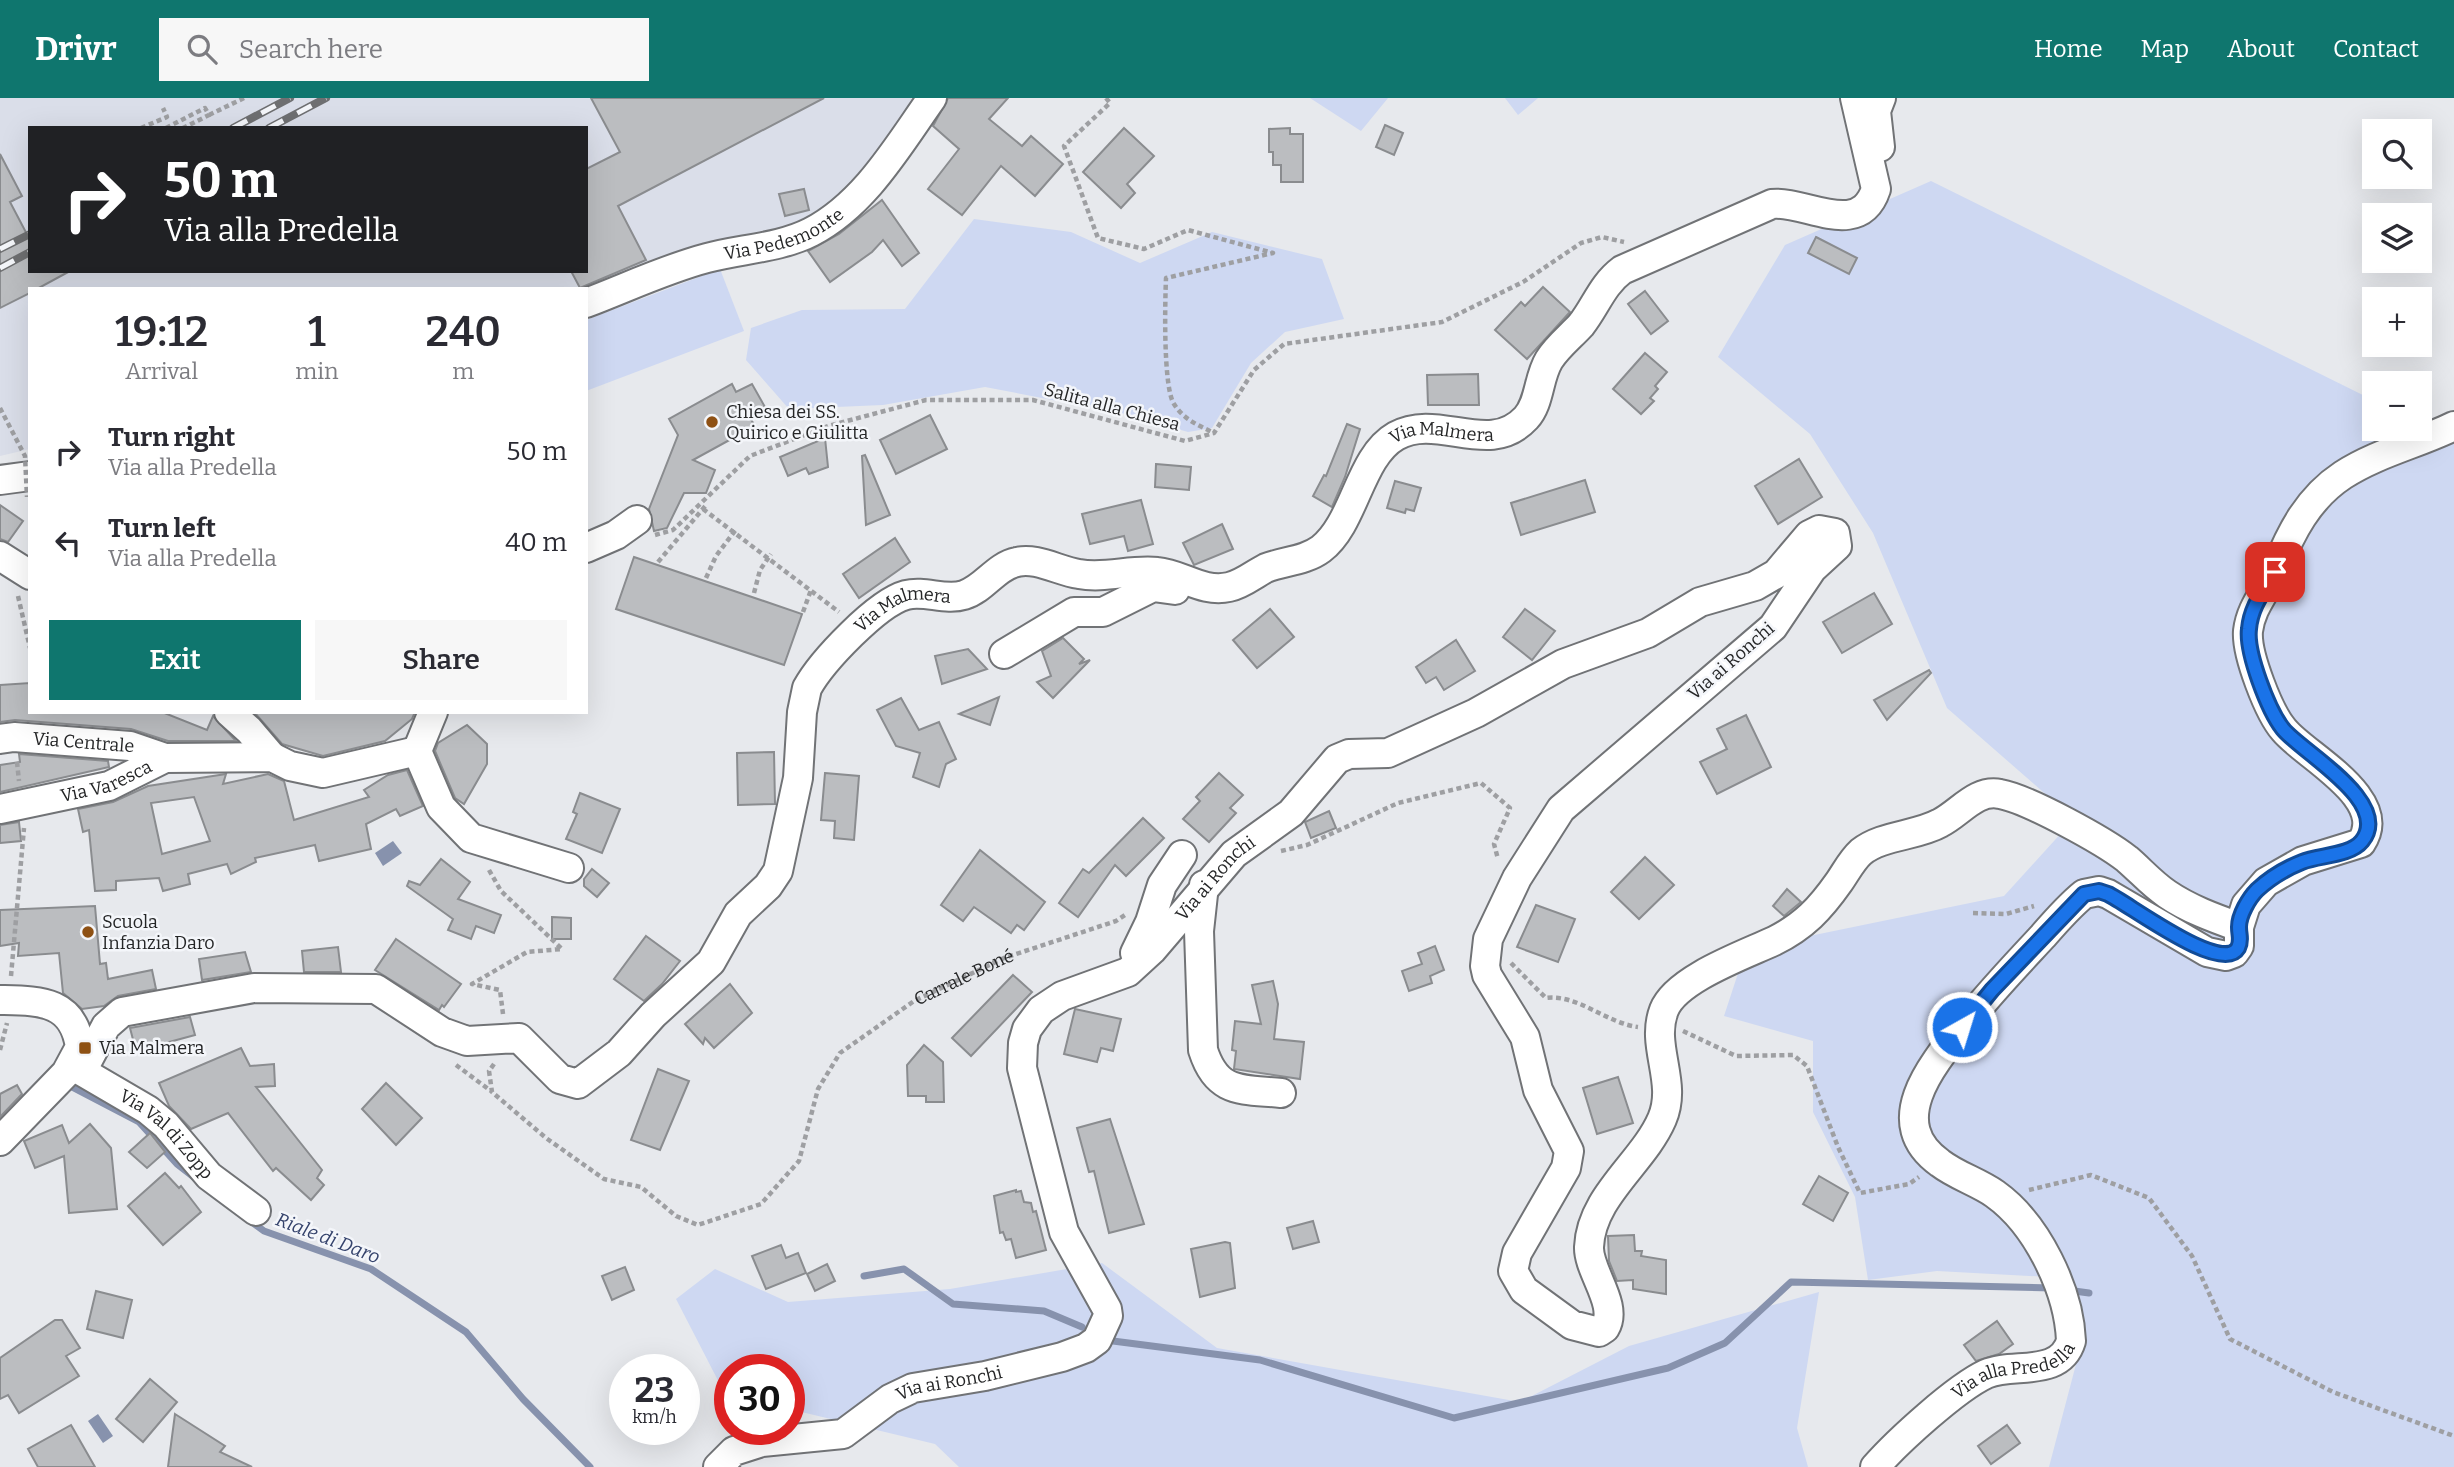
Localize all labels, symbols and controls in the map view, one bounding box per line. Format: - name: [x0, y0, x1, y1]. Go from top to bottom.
- search box: [159, 18, 649, 81]
- text: Drivr: [35, 29, 117, 69]
- icon: search: [183, 30, 221, 68]
- text: Search here: [239, 34, 383, 65]
- text: Home: [2034, 35, 2103, 63]
- text: Map: [2141, 35, 2189, 63]
- text: About: [2227, 35, 2295, 63]
- text: Contact: [2333, 35, 2419, 63]
- map controls: [2362, 119, 2432, 441]
- button: search: [2362, 119, 2432, 189]
- text: 50 m: [164, 151, 277, 210]
- icon: right: [49, 154, 140, 245]
- street label: Via Pedemonte: [722, 203, 848, 265]
- button: layers: [2362, 203, 2432, 273]
- text: Via alla Predella: [164, 211, 399, 249]
- button: +: [2362, 287, 2432, 357]
- text: 19:12: [115, 307, 208, 357]
- text: 1: [308, 307, 326, 357]
- text: 240: [426, 307, 501, 357]
- text: Arrival: [125, 357, 198, 385]
- text: min: [295, 357, 339, 385]
- text: m: [452, 357, 474, 385]
- button: −: [2362, 371, 2432, 441]
- street label: Salita alla Chiesa: [1042, 378, 1183, 436]
- place label: Chiesa dei SS. Quirico e Giulitta: [726, 401, 869, 444]
- marker: Chiesa dei SS. Quirico e Giulitta: [704, 414, 720, 430]
- street label: Via Malmera: [1385, 418, 1494, 449]
- text: Turn right: [108, 422, 235, 453]
- icon: right: [49, 433, 87, 471]
- text: 50 m: [506, 436, 567, 467]
- text: Via alla Predella: [108, 453, 277, 481]
- text: Turn left: [108, 513, 216, 544]
- icon: left: [49, 524, 87, 562]
- text: 40 m: [505, 527, 567, 558]
- pin: [2245, 542, 2305, 602]
- text: Via alla Predella: [108, 544, 277, 572]
- icon: arrive: [2256, 553, 2294, 591]
- street label: Via Malmera: [849, 582, 952, 637]
- street label: Via ai Ronchi: [1683, 617, 1779, 705]
- button: Exit: [49, 620, 301, 700]
- button: Share: [315, 620, 567, 700]
- street label: Via Centrale: [32, 728, 135, 757]
- street label: Via Varesca: [58, 755, 156, 807]
- street label: Via ai Ronchi: [1171, 831, 1259, 925]
- place label: Scuola Infanzia Daro: [102, 911, 215, 954]
- marker: Scuola Infanzia Daro: [80, 924, 96, 940]
- street label: Carrale Boné: [910, 945, 1016, 1010]
- position arrow: [1925, 990, 1999, 1064]
- place label: Via Malmera: [99, 1037, 204, 1059]
- marker: Via Malmera: [77, 1040, 93, 1056]
- street label: Via Val di Zopp: [115, 1085, 218, 1184]
- water label: Riale di Daro: [273, 1208, 383, 1268]
- street label: Via alla Predella: [1947, 1339, 2080, 1404]
- speed limit sign: 30: [714, 1354, 805, 1445]
- street label: Via ai Ronchi: [893, 1361, 1005, 1405]
- text: 23: [635, 1369, 674, 1411]
- text: km/h: [632, 1406, 677, 1428]

